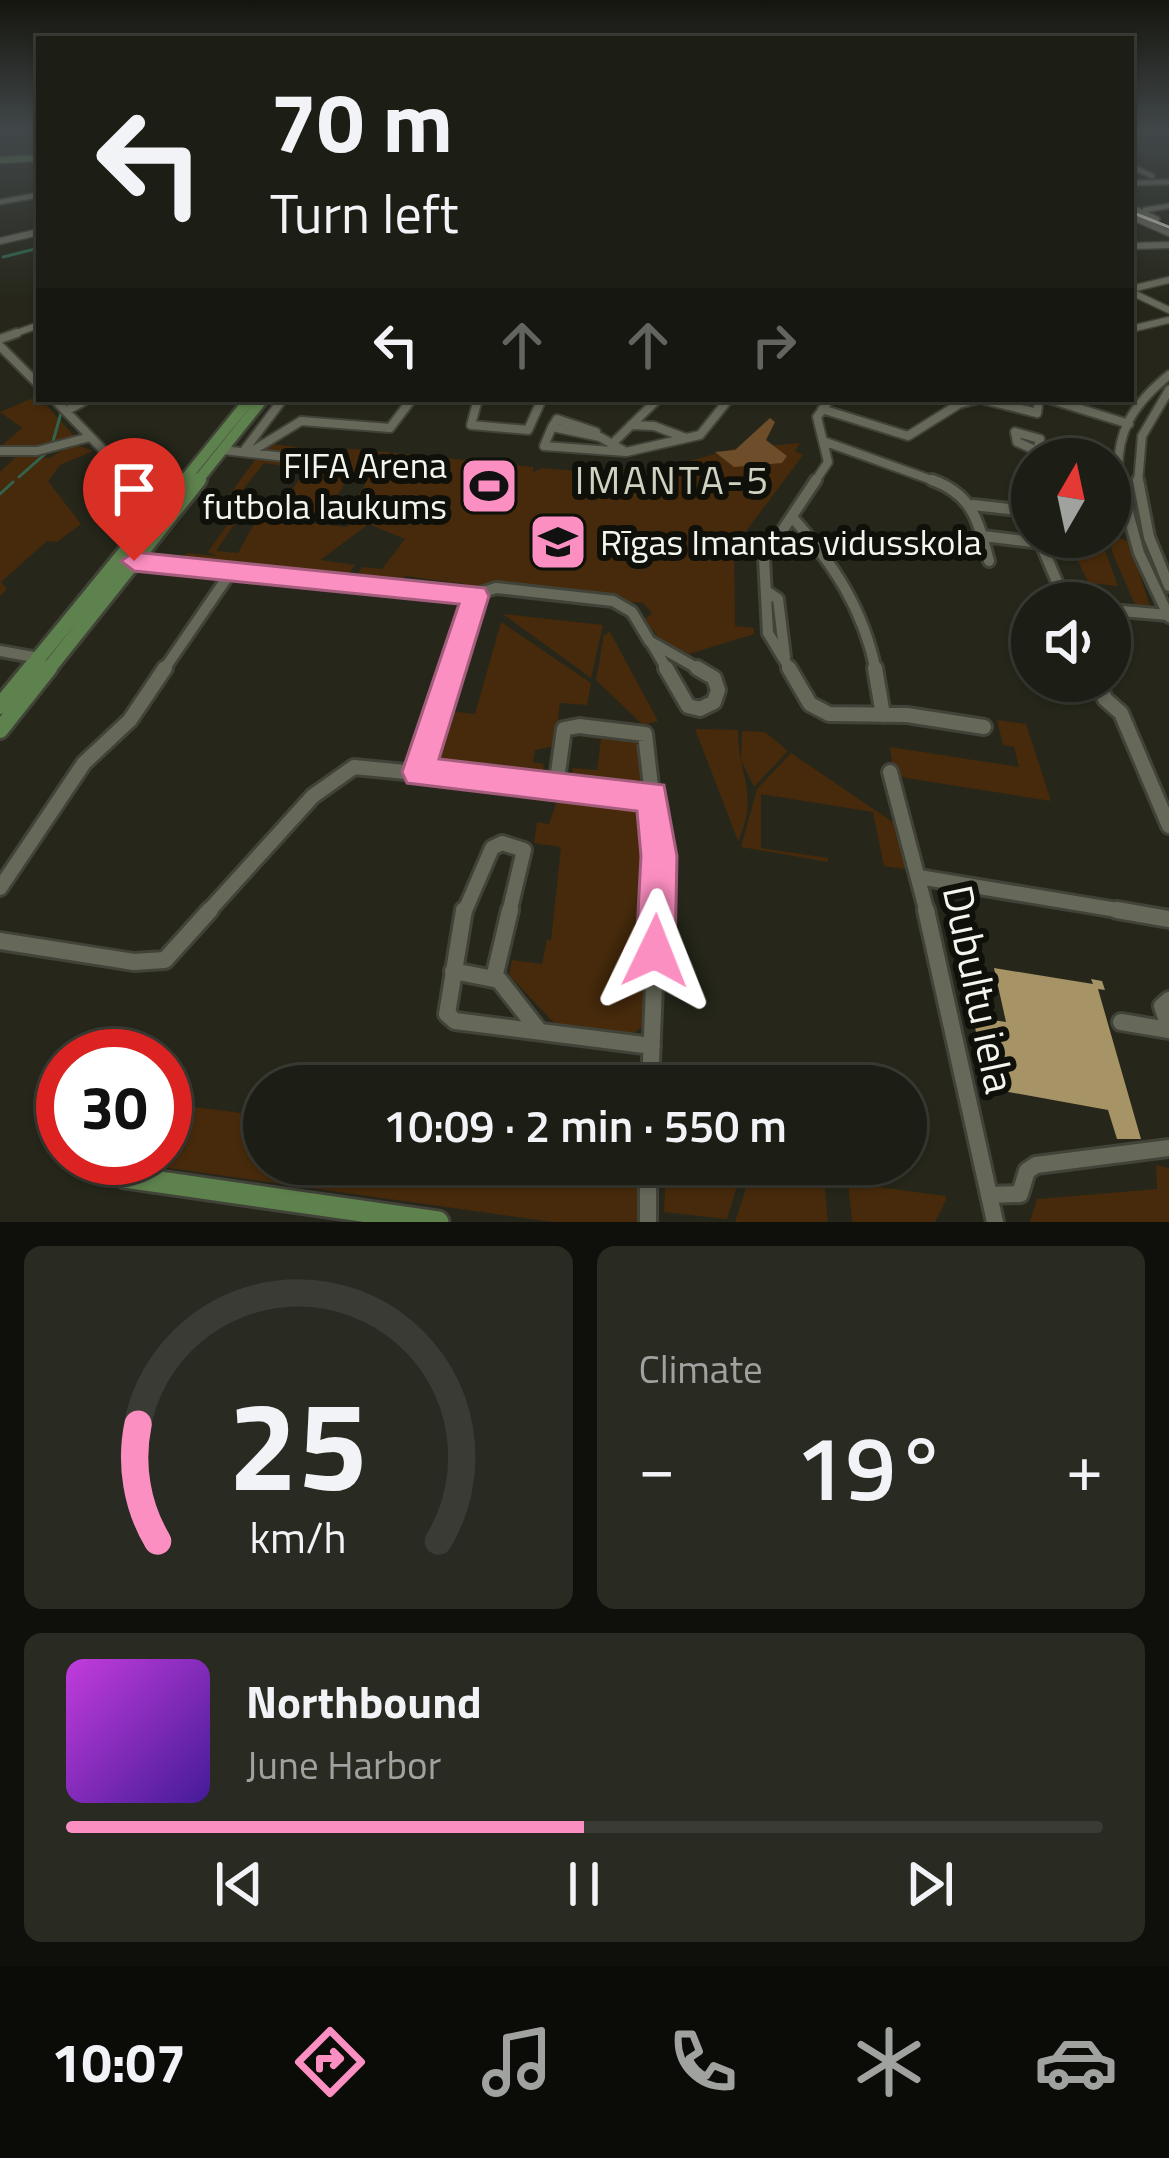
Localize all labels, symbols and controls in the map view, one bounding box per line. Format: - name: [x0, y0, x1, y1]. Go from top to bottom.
- text: 70 m: [270, 57, 453, 185]
- icon: left: [72, 84, 228, 240]
- text: Turn left: [270, 172, 459, 254]
- icon: left: [363, 312, 429, 378]
- icon: ahead: [489, 312, 555, 378]
- icon: ahead: [615, 312, 681, 378]
- icon: right: [741, 312, 807, 378]
- place label: FIFA Arena futbola laukums: [202, 437, 447, 533]
- pin: [83, 438, 185, 561]
- north arrow: [1011, 438, 1131, 558]
- map controls: [1011, 438, 1131, 702]
- district label: IMANTA-5: [575, 450, 771, 509]
- sports icon: FIFA Arena futbola laukums: [458, 455, 520, 517]
- icon: arrive: [101, 456, 167, 522]
- school or university icon: Rīgas Imantas vidusskola: [527, 511, 589, 573]
- place label: Rīgas Imantas vidusskola: [600, 514, 982, 569]
- button: sound: [1011, 582, 1131, 702]
- street label: Dubultu iela: [927, 879, 1033, 1099]
- position arrow: [592, 888, 718, 1014]
- speed limit sign: 30: [36, 1029, 192, 1185]
- text: 10:09 · 2 min · 550 m: [383, 1091, 787, 1159]
- text: Climate: [639, 1339, 763, 1398]
- text: 25: [228, 1349, 368, 1538]
- text: 19°: [795, 1398, 946, 1535]
- text: −: [639, 1416, 675, 1517]
- text: +: [1066, 1416, 1103, 1517]
- text: km/h: [250, 1503, 347, 1569]
- text: Northbound: [246, 1667, 482, 1735]
- text: June Harbor: [246, 1735, 441, 1794]
- icon: previous: [206, 1851, 272, 1917]
- icon: pause: [551, 1851, 617, 1917]
- icon: next: [897, 1851, 963, 1917]
- icon: directions: [288, 2020, 372, 2104]
- icon: music: [475, 2020, 559, 2104]
- icon: phone: [661, 2020, 745, 2104]
- icon: climate: [847, 2020, 931, 2104]
- icon: car: [1034, 2020, 1118, 2104]
- text: 10:07: [51, 2021, 186, 2103]

